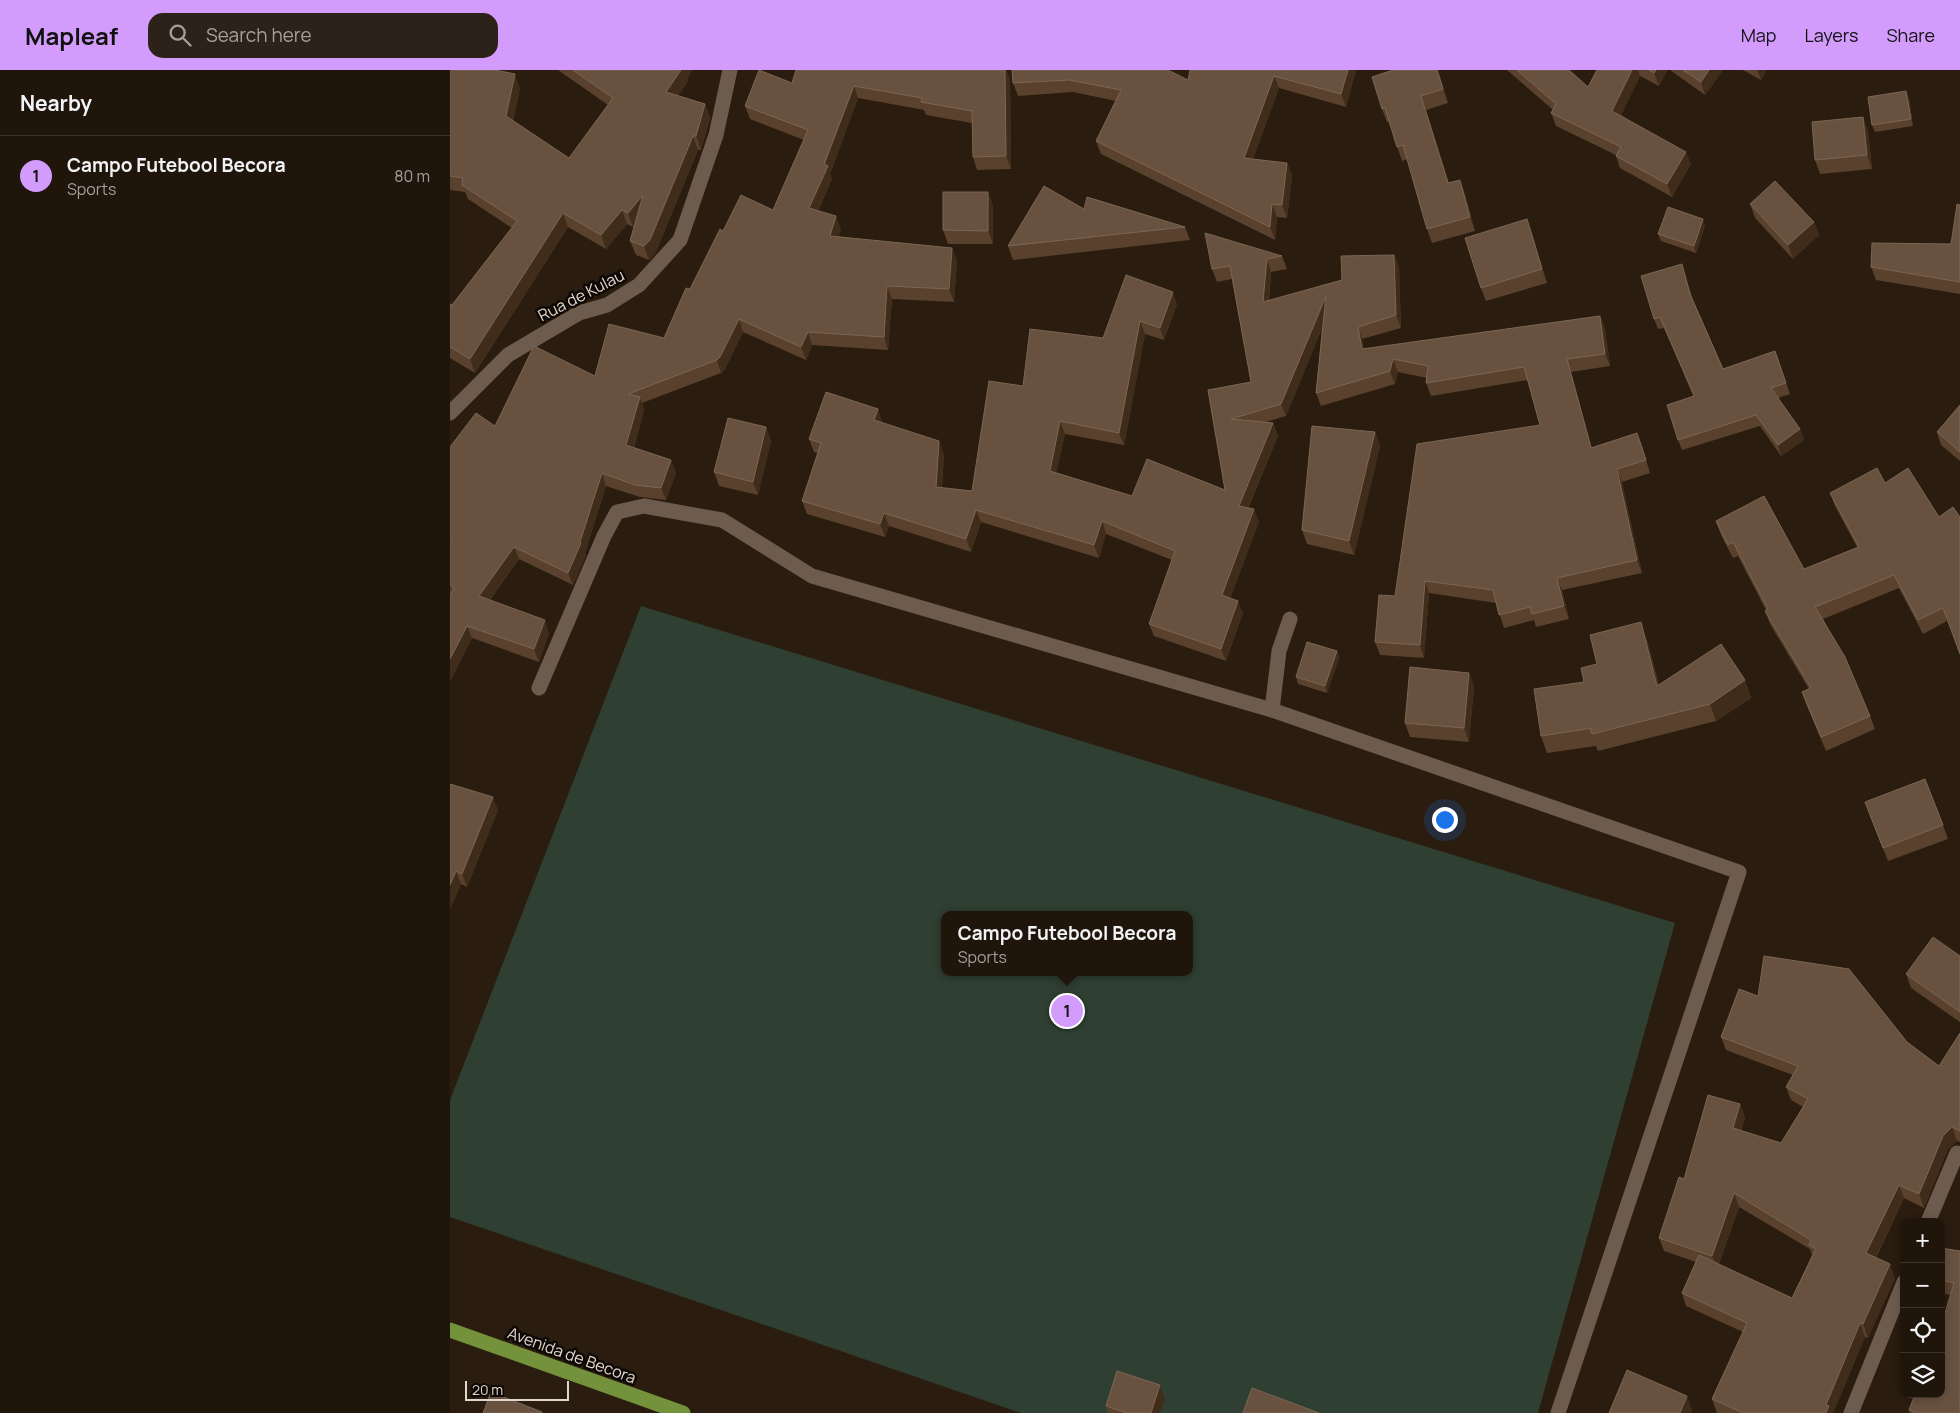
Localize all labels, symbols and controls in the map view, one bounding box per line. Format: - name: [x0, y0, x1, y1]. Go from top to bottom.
- search box: [148, 13, 498, 58]
- text: Mapleaf: [25, 19, 118, 52]
- icon: search: [166, 21, 194, 49]
- text: Search here: [206, 22, 312, 48]
- text: Map: [1741, 23, 1776, 47]
- text: Layers: [1804, 23, 1858, 47]
- text: Share: [1886, 23, 1935, 47]
- text: Nearby: [20, 89, 92, 117]
- text: Campo Futebool Becora: [67, 152, 286, 178]
- text: 1: [32, 165, 40, 187]
- text: 80 m: [394, 165, 430, 187]
- text: Sports: [67, 178, 116, 200]
- street label: Rua de Kulau: [534, 264, 628, 326]
- your location: [1432, 807, 1458, 833]
- popup: [941, 911, 1193, 976]
- text: Campo Futebool Becora: [958, 920, 1176, 946]
- text: Sports: [958, 946, 1007, 968]
- pin: 1: [1051, 992, 1083, 1030]
- map controls: [1900, 1218, 1945, 1398]
- button: +: [1900, 1218, 1945, 1263]
- button: −: [1900, 1263, 1945, 1308]
- button: locate: [1900, 1308, 1945, 1353]
- street label: Avenida de Becora: [505, 1322, 639, 1388]
- button: layers: [1900, 1353, 1945, 1398]
- scale bar: [465, 1378, 569, 1401]
- text: 20 m: [472, 1380, 503, 1399]

